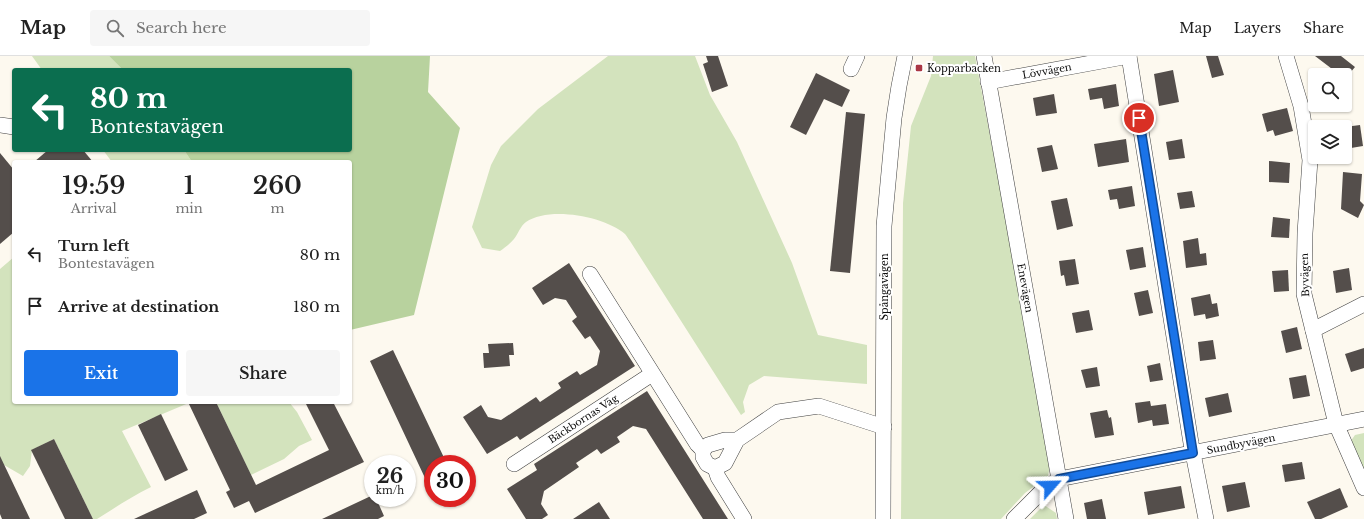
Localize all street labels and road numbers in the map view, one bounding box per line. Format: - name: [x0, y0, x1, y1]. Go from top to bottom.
- street label: Lövvägen: [1021, 60, 1073, 82]
- street label: Spångavägen: [878, 253, 891, 321]
- street label: Byvägen: [1298, 253, 1312, 297]
- street label: Enevägen: [1014, 262, 1036, 314]
- street label: Bäckbornas Väg: [546, 391, 621, 446]
- street label: Sundbyvägen: [1206, 431, 1277, 457]

